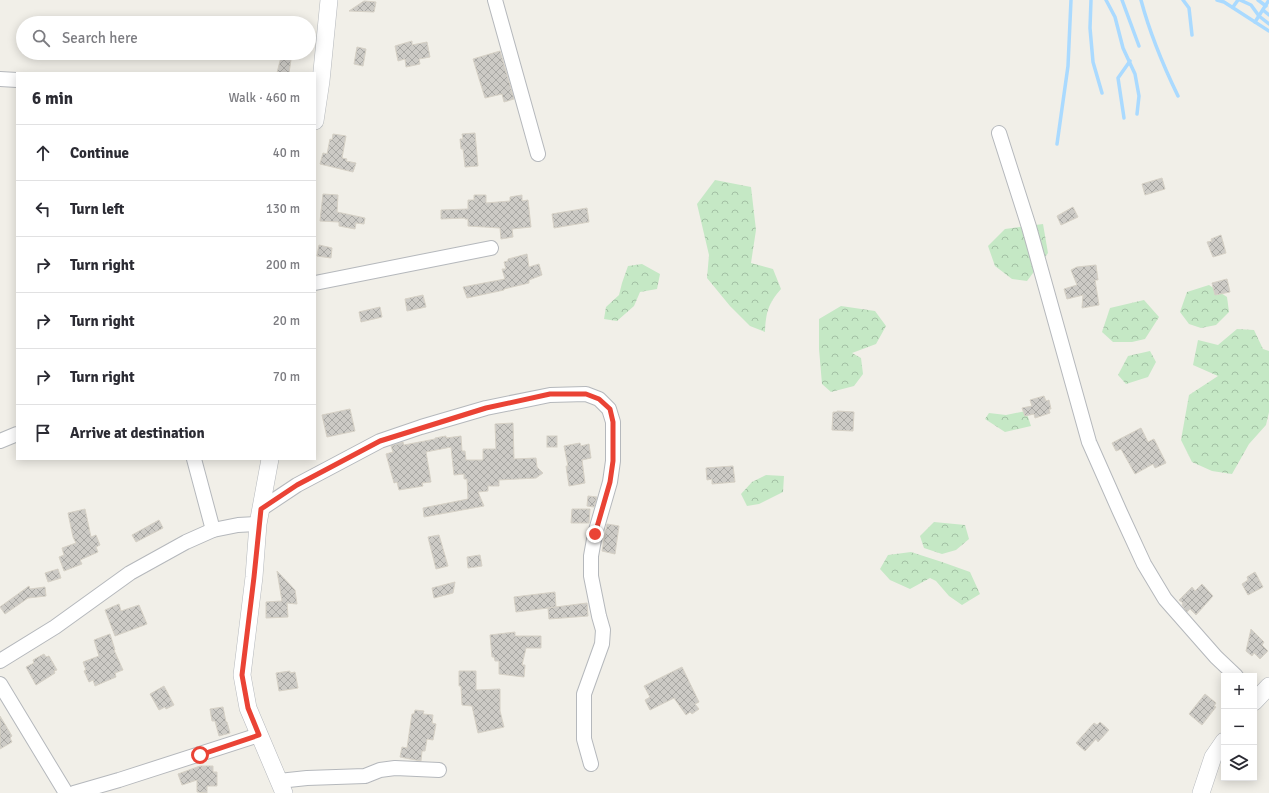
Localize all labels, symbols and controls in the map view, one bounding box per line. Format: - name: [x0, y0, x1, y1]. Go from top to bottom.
- search box: [16, 16, 316, 60]
- icon: search: [30, 27, 52, 49]
- text: Search here: [62, 29, 138, 47]
- text: 6 min: [32, 88, 73, 109]
- text: Walk · 460 m: [229, 90, 300, 106]
- icon: ahead: [32, 142, 54, 164]
- text: Continue: [70, 144, 129, 162]
- text: 40 m: [273, 145, 300, 161]
- icon: left: [32, 198, 54, 220]
- text: Turn left: [70, 200, 124, 218]
- text: 130 m: [266, 201, 300, 217]
- icon: right: [32, 254, 54, 276]
- text: Turn right: [70, 256, 135, 274]
- text: 200 m: [266, 257, 300, 273]
- icon: right: [32, 310, 54, 332]
- text: Turn right: [70, 312, 135, 330]
- text: 20 m: [273, 313, 300, 329]
- icon: right: [32, 366, 54, 388]
- text: Turn right: [70, 368, 135, 386]
- text: 70 m: [273, 369, 300, 385]
- icon: arrive: [32, 422, 54, 444]
- text: Arrive at destination: [70, 424, 205, 442]
- route end: [586, 525, 604, 543]
- map controls: [1221, 673, 1257, 781]
- button: +: [1221, 673, 1257, 709]
- button: −: [1221, 709, 1257, 745]
- button: layers: [1221, 745, 1257, 781]
- route start: [191, 746, 209, 764]

